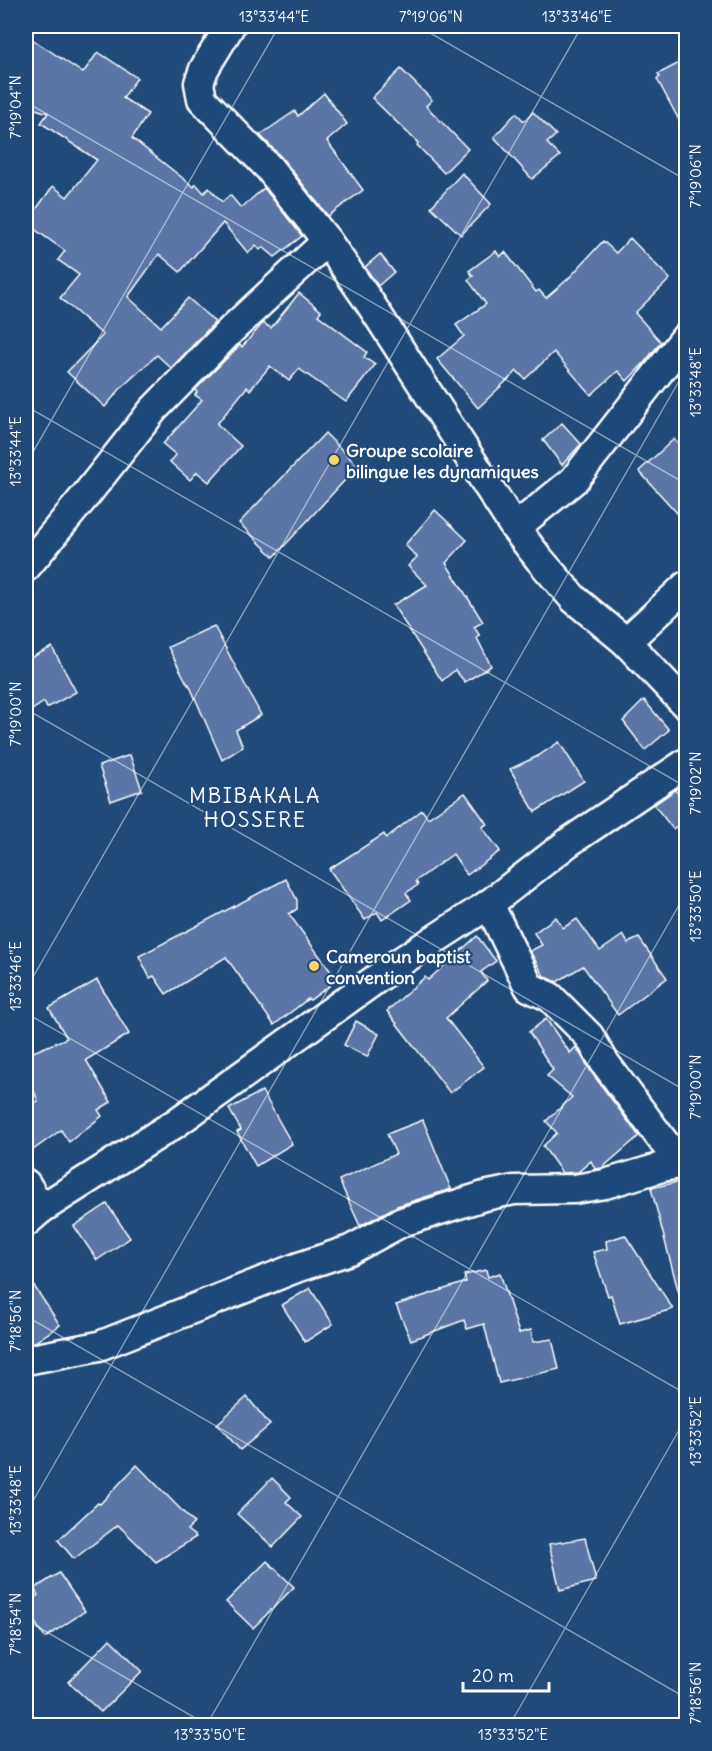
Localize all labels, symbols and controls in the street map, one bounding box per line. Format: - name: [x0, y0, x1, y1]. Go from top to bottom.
- text: 13°33'44"E: [239, 7, 309, 26]
- text: 7°19'06"N: [399, 7, 463, 26]
- text: 13°33'46"E: [542, 7, 612, 26]
- text: 7°19'04"N: [6, 75, 25, 139]
- text: 7°19'06"N: [686, 144, 705, 208]
- text: 13°33'48"E: [686, 347, 705, 417]
- text: 13°33'44"E: [6, 416, 25, 486]
- place label: Groupe scolaire bilingue les dynamiques: [346, 439, 539, 483]
- marker: Groupe scolaire bilingue les dynamiques: [327, 453, 341, 467]
- text: 7°19'00"N: [6, 681, 25, 747]
- text: 7°19'02"N: [686, 751, 705, 815]
- district label: MBIBAKALA HOSSERE: [189, 782, 321, 833]
- text: 13°33'50"E: [686, 870, 705, 942]
- text: 13°33'46"E: [6, 941, 25, 1011]
- place label: Cameroun baptist convention: [326, 945, 472, 989]
- marker: Cameroun baptist convention: [307, 959, 321, 973]
- text: 7°19'00"N: [686, 1054, 705, 1120]
- text: 7°18'56"N: [6, 1290, 25, 1352]
- text: 13°33'52"E: [686, 1396, 705, 1466]
- text: 13°33'48"E: [6, 1465, 25, 1535]
- text: 7°18'54"N: [6, 1593, 25, 1655]
- scale bar: [463, 1655, 548, 1693]
- text: 7°18'56"N: [686, 1662, 705, 1724]
- text: 20 m: [472, 1664, 514, 1687]
- text: 13°33'50"E: [174, 1725, 246, 1744]
- text: 13°33'52"E: [478, 1725, 548, 1744]

